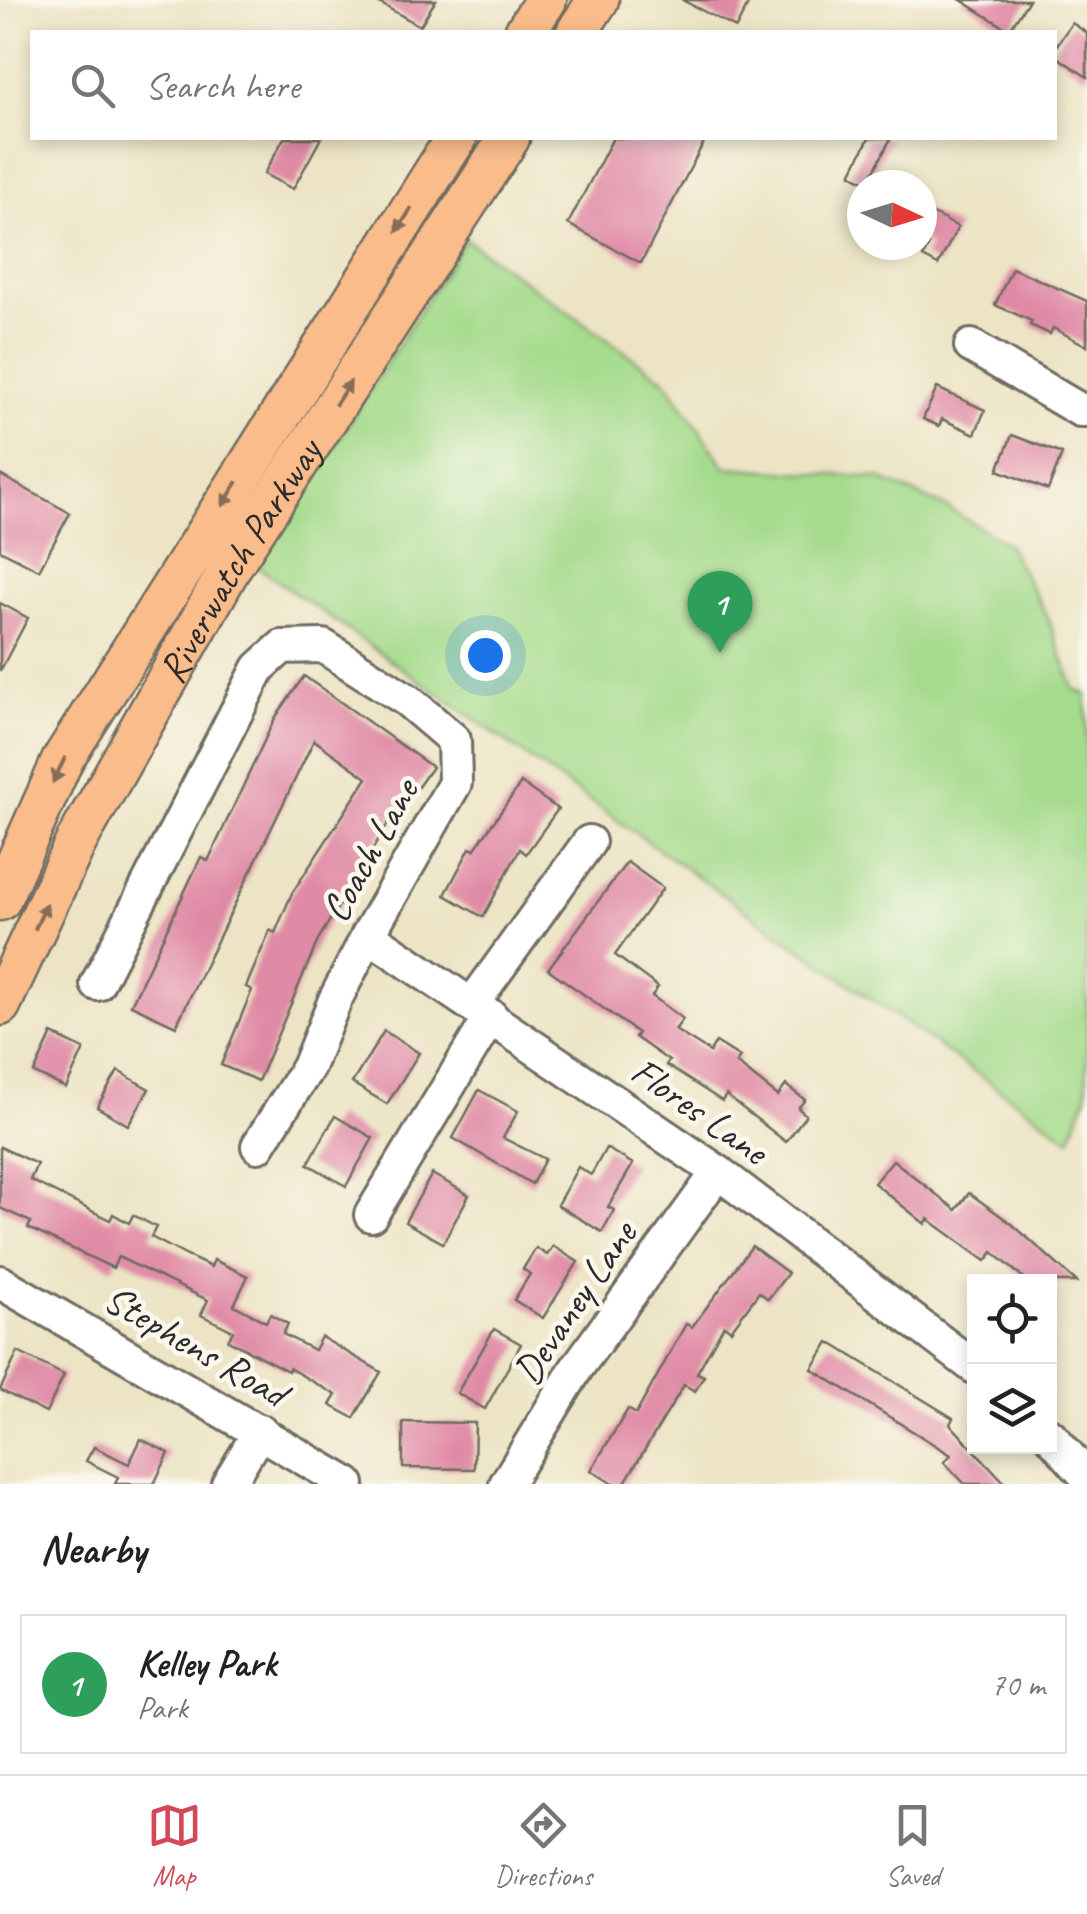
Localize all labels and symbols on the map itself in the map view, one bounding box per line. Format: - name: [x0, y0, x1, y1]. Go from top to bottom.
- north arrow: [847, 170, 937, 260]
- one-way arrow: [396, 206, 414, 234]
- one-way arrow: [334, 379, 352, 406]
- street label: Riverwatch Parkway: [147, 427, 335, 692]
- one-way arrow: [221, 480, 239, 508]
- pin: 1: [688, 570, 752, 653]
- your location: [460, 630, 511, 681]
- one-way arrow: [50, 756, 67, 785]
- street label: Coach Lane: [310, 768, 431, 931]
- one-way arrow: [33, 901, 50, 930]
- street label: Flores Lane: [622, 1046, 780, 1177]
- street label: Devaney Lane: [502, 1209, 649, 1393]
- street label: Stephens Road: [95, 1274, 300, 1421]

